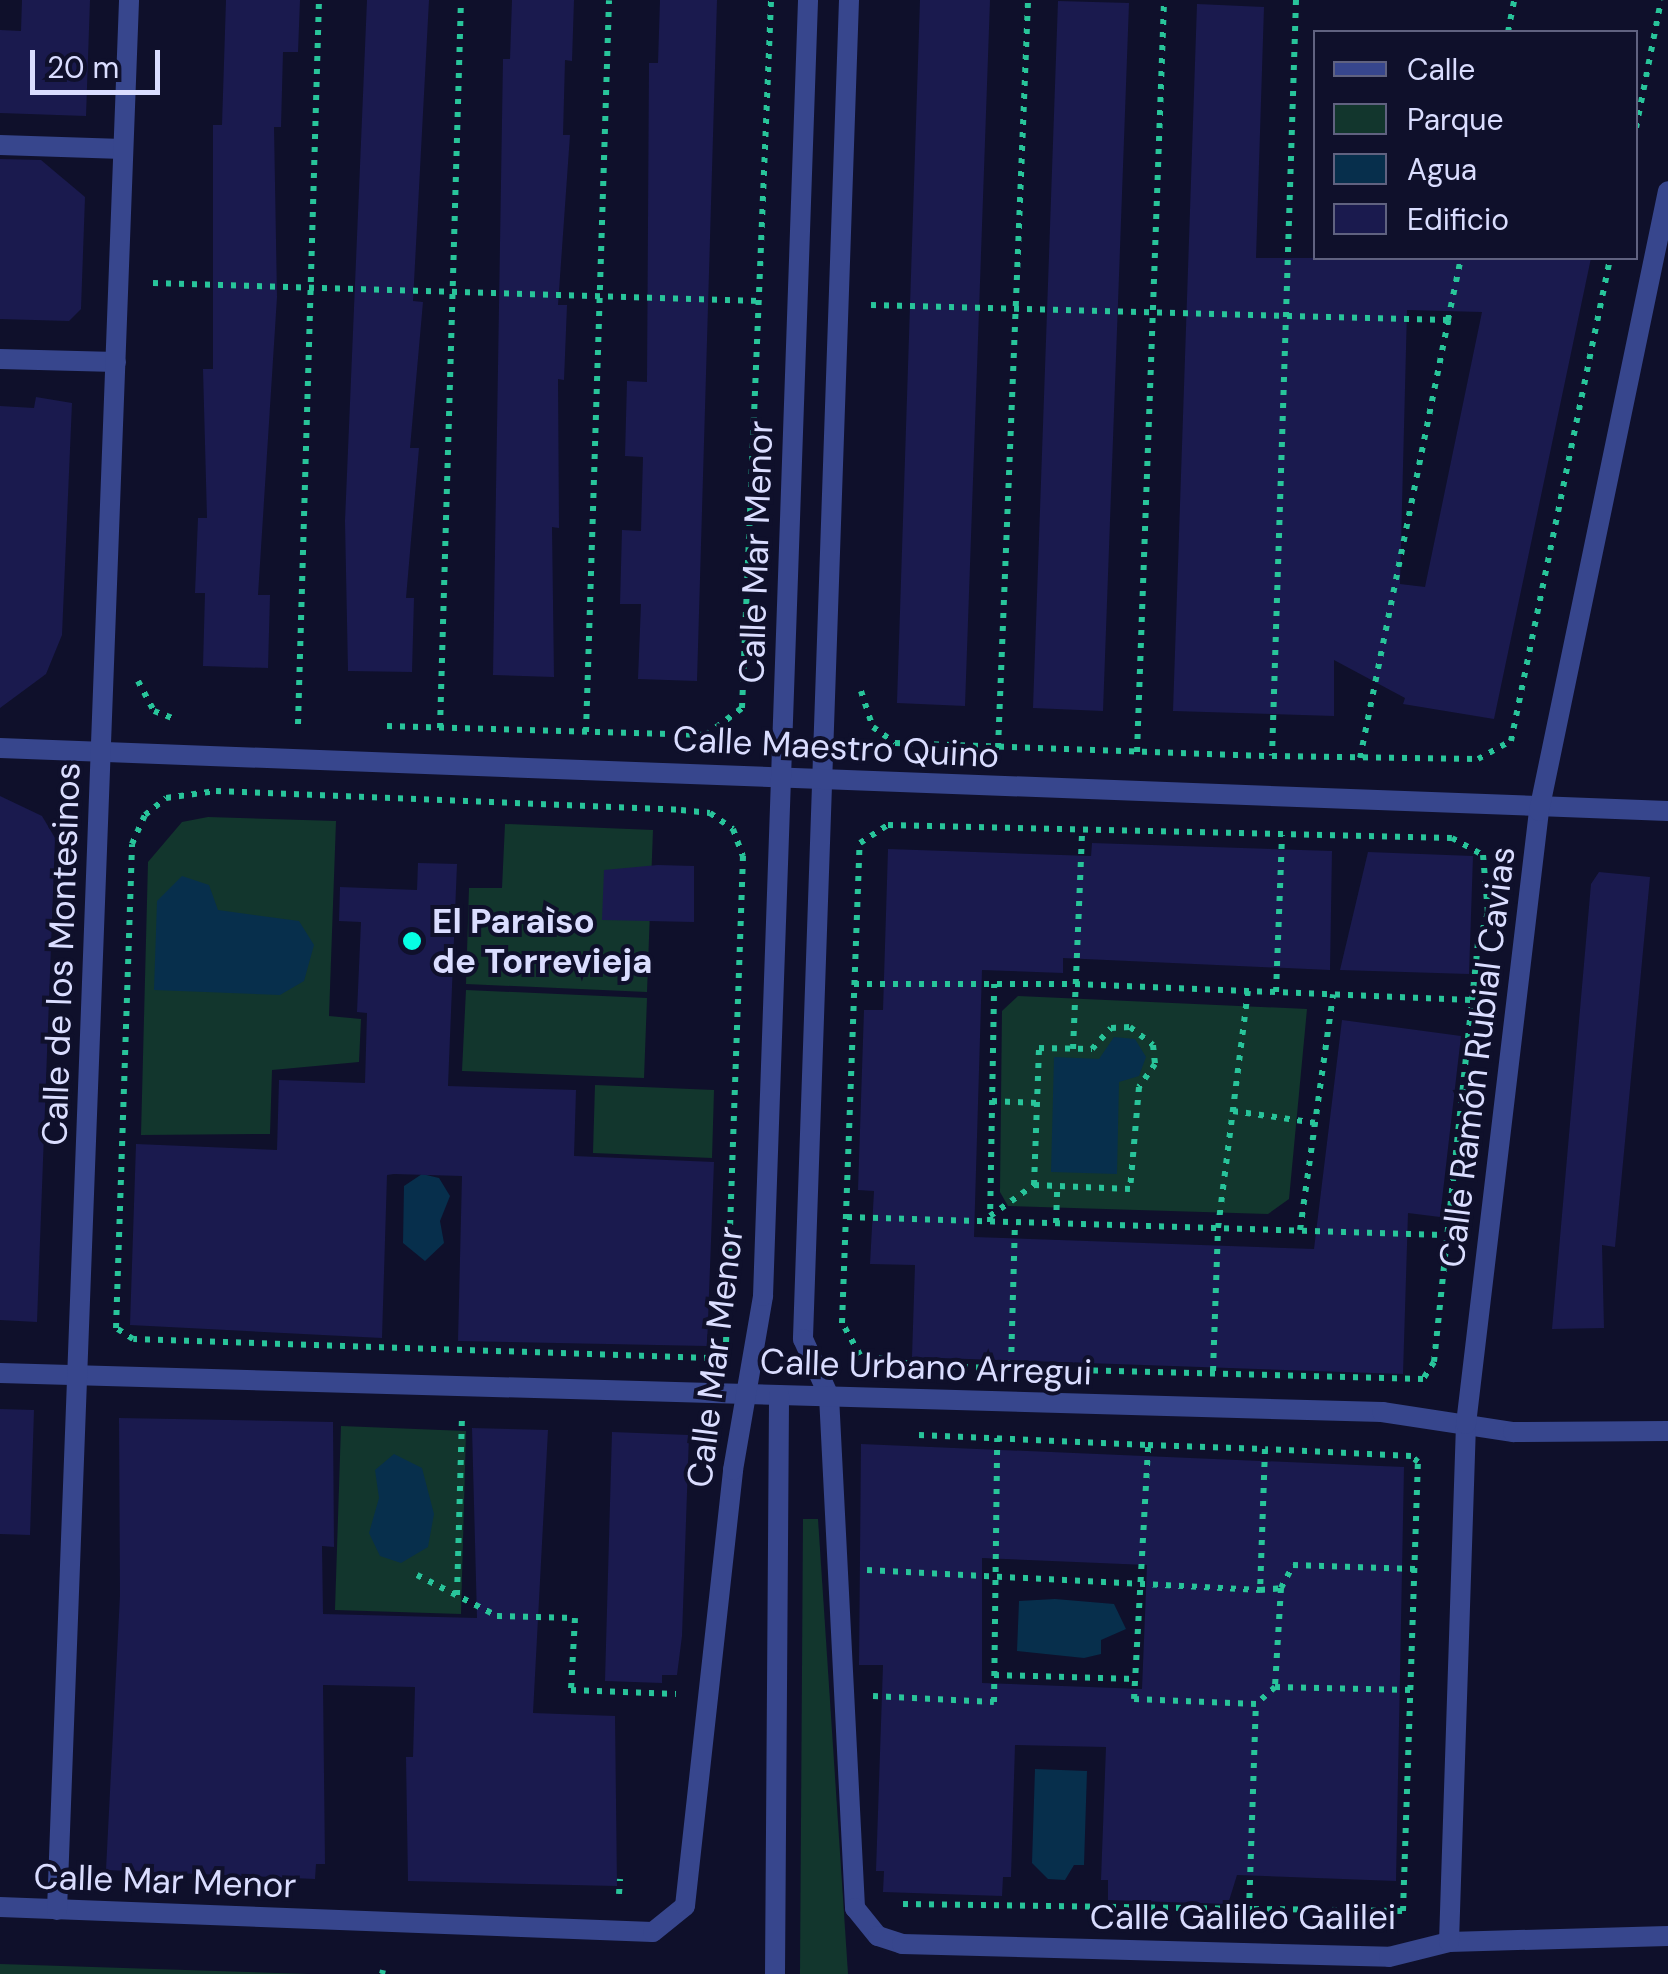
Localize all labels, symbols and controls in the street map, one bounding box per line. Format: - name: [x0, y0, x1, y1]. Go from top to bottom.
- scale bar: [35, 30, 165, 92]
- legend: [1313, 30, 1638, 260]
- text: 20 m: [47, 48, 119, 87]
- text: Calle: [1407, 50, 1475, 89]
- text: Parque: [1407, 100, 1504, 139]
- text: Agua: [1407, 150, 1477, 189]
- text: Edificio: [1407, 200, 1509, 239]
- street label: Calle Mar Menor: [730, 420, 782, 684]
- street label: Calle Maestro Quino: [672, 717, 1000, 777]
- street label: Calle de los Montesinos: [33, 762, 89, 1146]
- street label: Calle Ramón Rubial Cavias: [1430, 844, 1524, 1270]
- place label: El Paraìso de Torrevieja: [432, 900, 653, 982]
- marker: El Paraìso de Torrevieja: [401, 930, 423, 952]
- street label: Calle Mar Menor: [678, 1224, 752, 1490]
- street label: Calle Urbano Arregui: [759, 1340, 1093, 1394]
- street label: Calle Mar Menor: [33, 1855, 297, 1907]
- street label: Calle Galileo Galilei: [1090, 1896, 1396, 1938]

